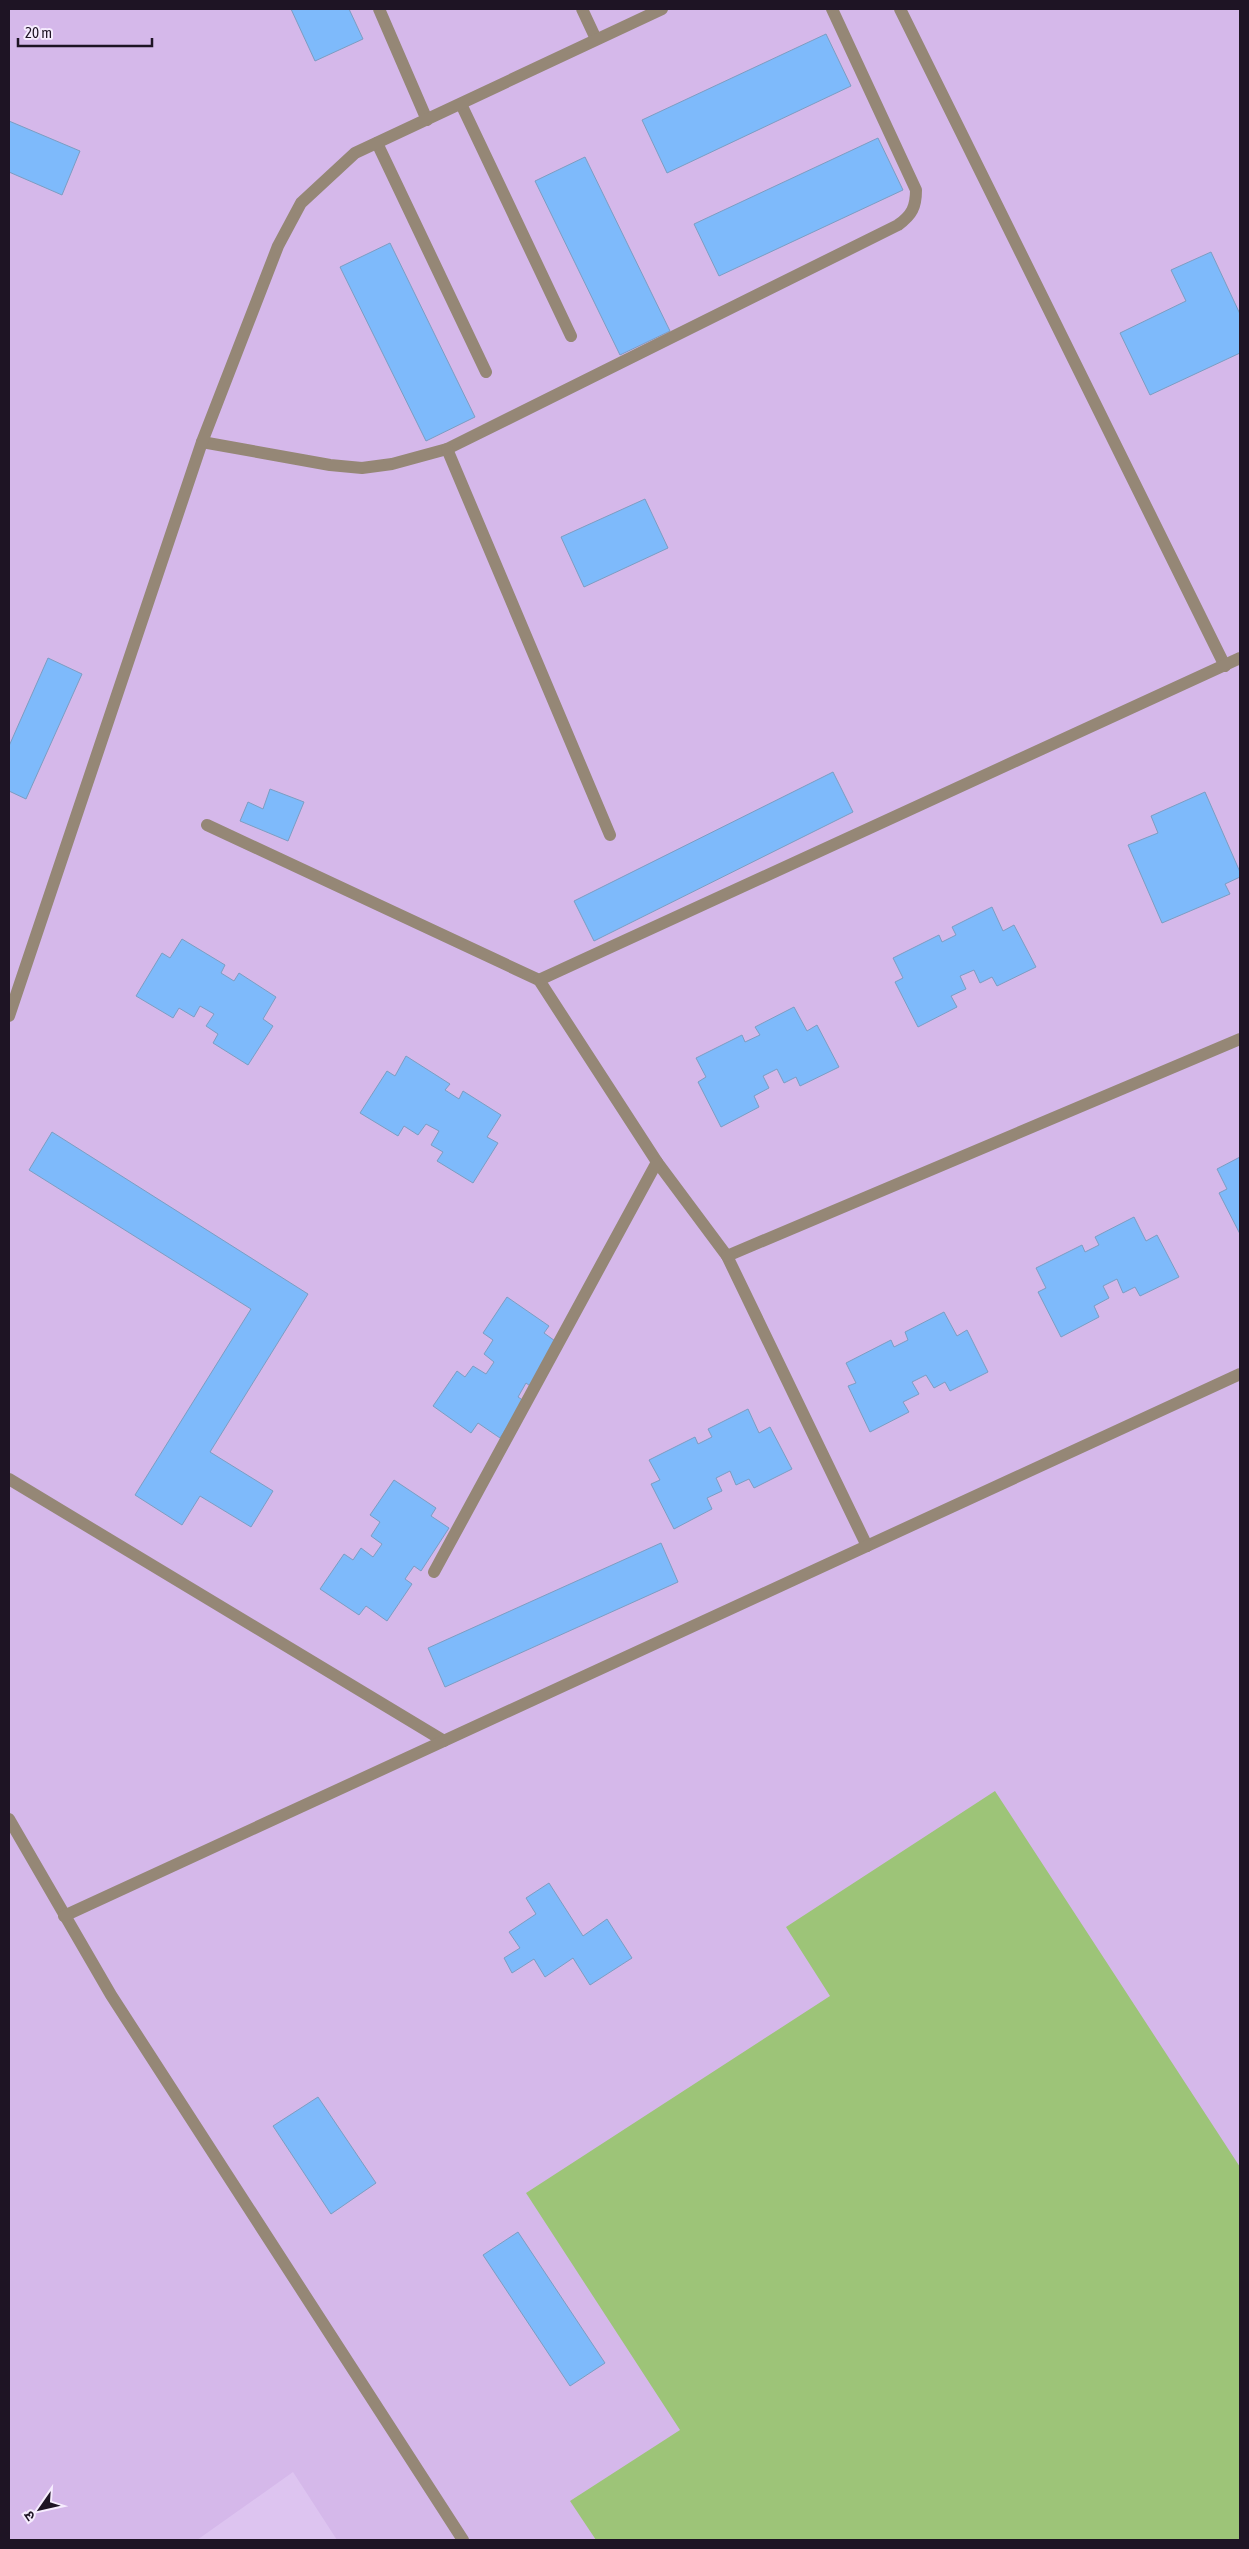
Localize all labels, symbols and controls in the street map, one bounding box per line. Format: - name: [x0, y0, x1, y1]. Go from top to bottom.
- scale bar: [18, 15, 151, 47]
- text: 20 m: [25, 24, 52, 41]
- north arrow: [15, 2484, 65, 2534]
- text: उ: [20, 2508, 38, 2524]

